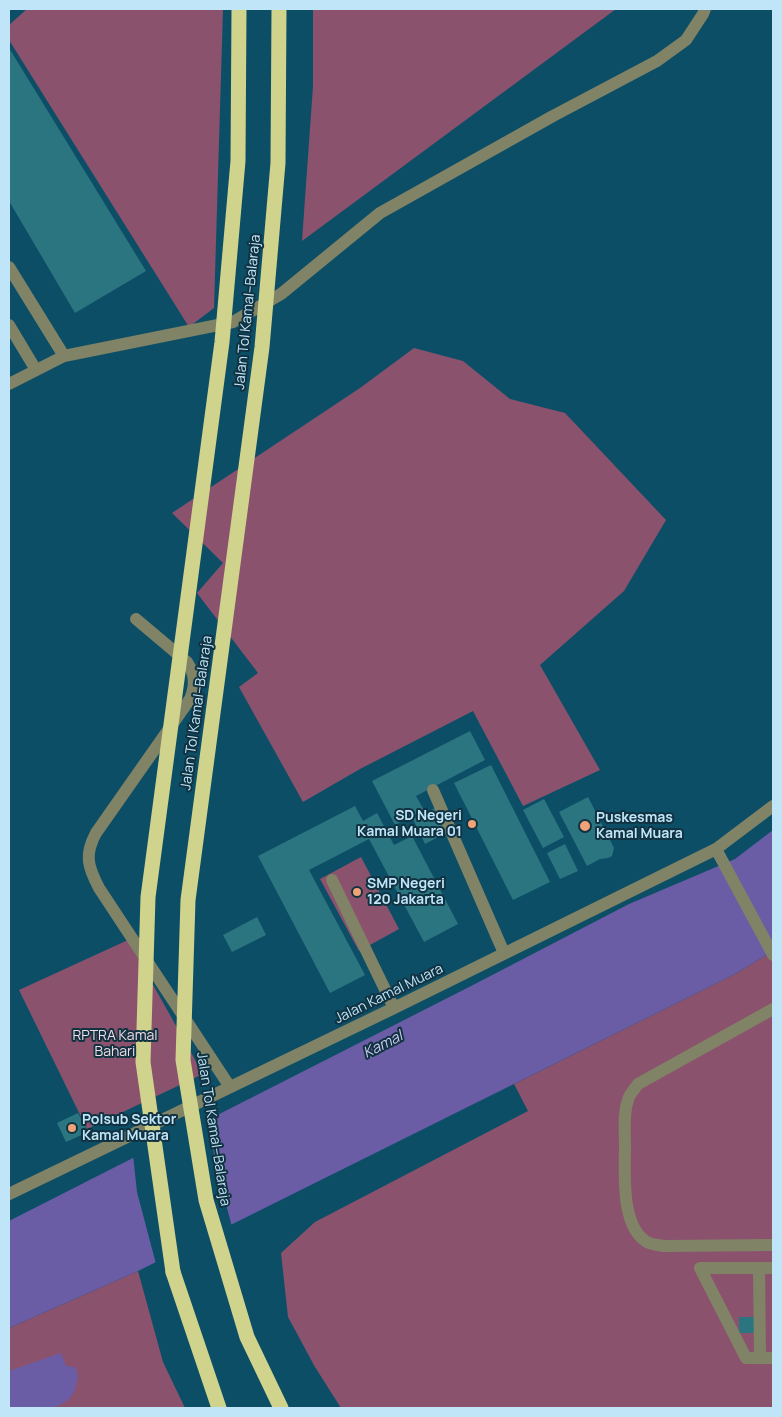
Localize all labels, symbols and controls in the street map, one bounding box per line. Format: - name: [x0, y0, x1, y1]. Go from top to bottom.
- street label: Jalan Tol Kamal–Balaraja: [232, 234, 264, 390]
- street label: Jalan Tol Kamal–Balaraja: [178, 635, 216, 791]
- place label: SD Negeri Kamal Muara 01: [357, 808, 462, 840]
- place label: Puskesmas Kamal Muara: [596, 810, 683, 842]
- marker: SD Negeri Kamal Muara 01: [466, 818, 478, 830]
- marker: Puskesmas Kamal Muara: [578, 819, 592, 833]
- place label: SMP Negeri 120 Jakarta: [367, 876, 445, 909]
- marker: SMP Negeri 120 Jakarta: [351, 886, 363, 898]
- street label: Jalan Kamal Muara: [332, 960, 446, 1028]
- water label: Kamal: [360, 1027, 406, 1063]
- park label: RPTRA Kamal Bahari: [72, 1028, 158, 1060]
- street label: Jalan Tol Kamal–Balaraja: [193, 1051, 233, 1207]
- place label: Polsub Sektor Kamal Muara: [82, 1112, 176, 1144]
- marker: Polsub Sektor Kamal Muara: [66, 1122, 78, 1134]

